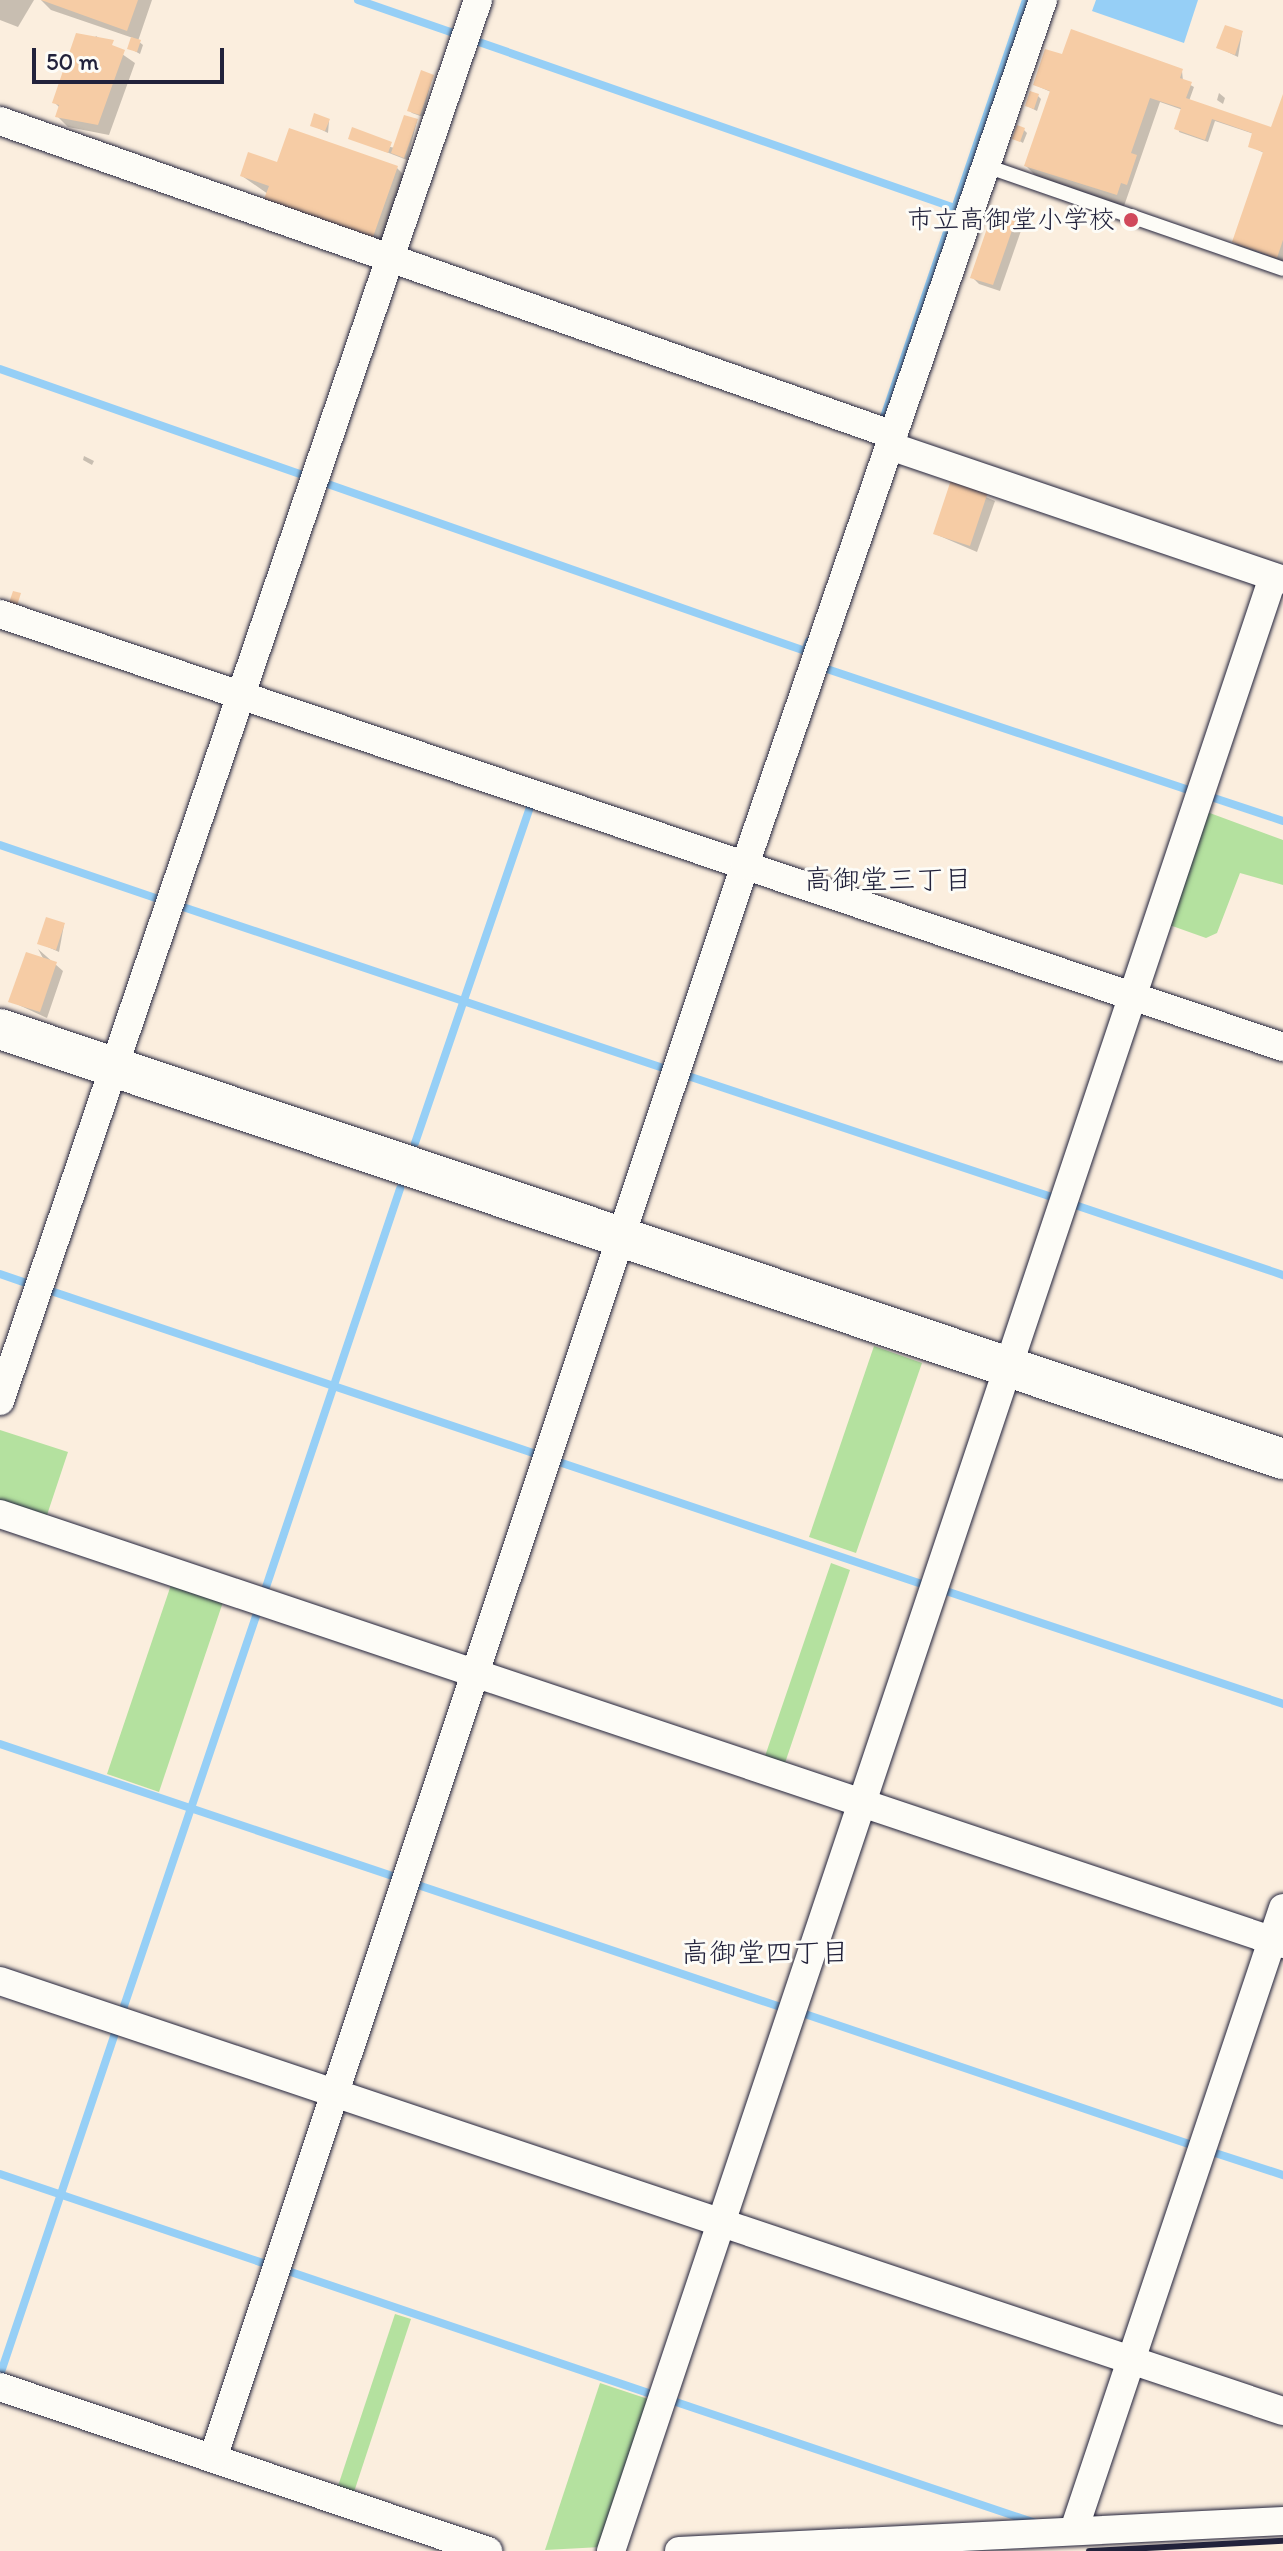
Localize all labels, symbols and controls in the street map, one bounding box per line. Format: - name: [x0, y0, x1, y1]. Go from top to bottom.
- scale bar: [36, 32, 228, 82]
- text: 50 m: [46, 47, 99, 76]
- place label: 市立高御堂小学校: [907, 204, 1115, 236]
- marker: 市立高御堂小学校: [1122, 211, 1140, 229]
- district label: 高御堂三丁目: [804, 862, 972, 896]
- district label: 高御堂四丁目: [681, 1935, 849, 1969]

